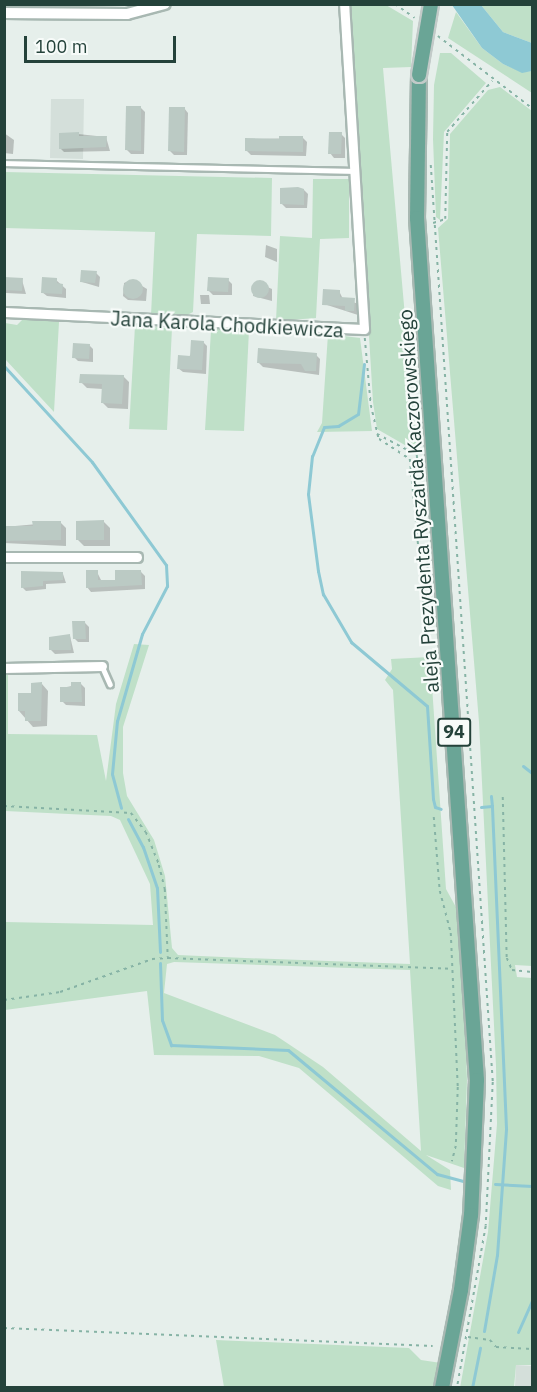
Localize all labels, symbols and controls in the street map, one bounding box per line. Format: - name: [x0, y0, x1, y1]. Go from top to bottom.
- scale bar: [27, 24, 178, 62]
- text: 100 m: [35, 35, 87, 58]
- street label: Jana Karola Chodkiewicza: [110, 306, 344, 342]
- street label: aleja Prezydenta Ryszarda Kaczorowskiego: [393, 308, 443, 694]
- road number: 94: [436, 717, 472, 747]

